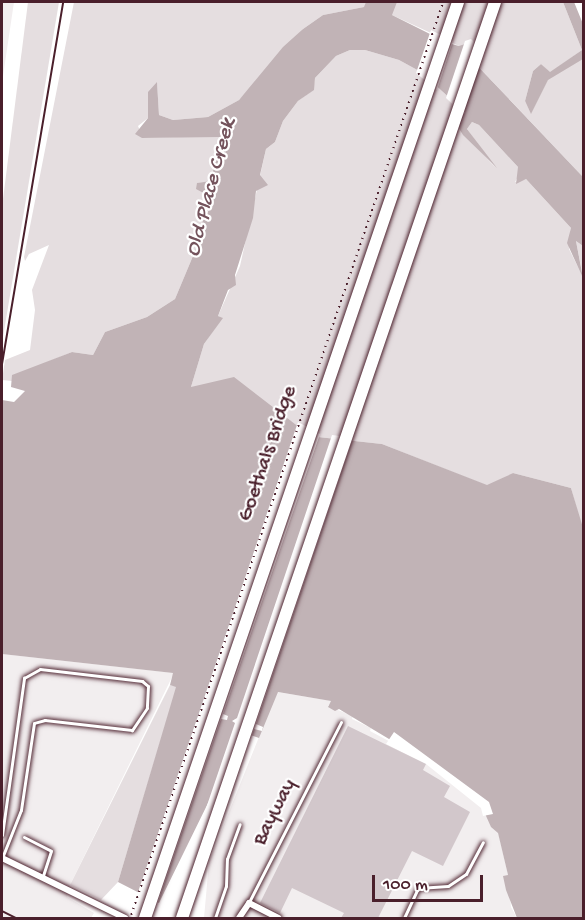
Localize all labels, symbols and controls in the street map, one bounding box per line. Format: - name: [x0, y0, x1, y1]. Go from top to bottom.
- water label: Old Place Creek: [181, 116, 243, 260]
- street label: Goethals Bridge: [234, 383, 304, 525]
- street label: Bayway: [249, 776, 303, 850]
- scale bar: [375, 863, 486, 901]
- text: 100 m: [383, 875, 428, 896]

